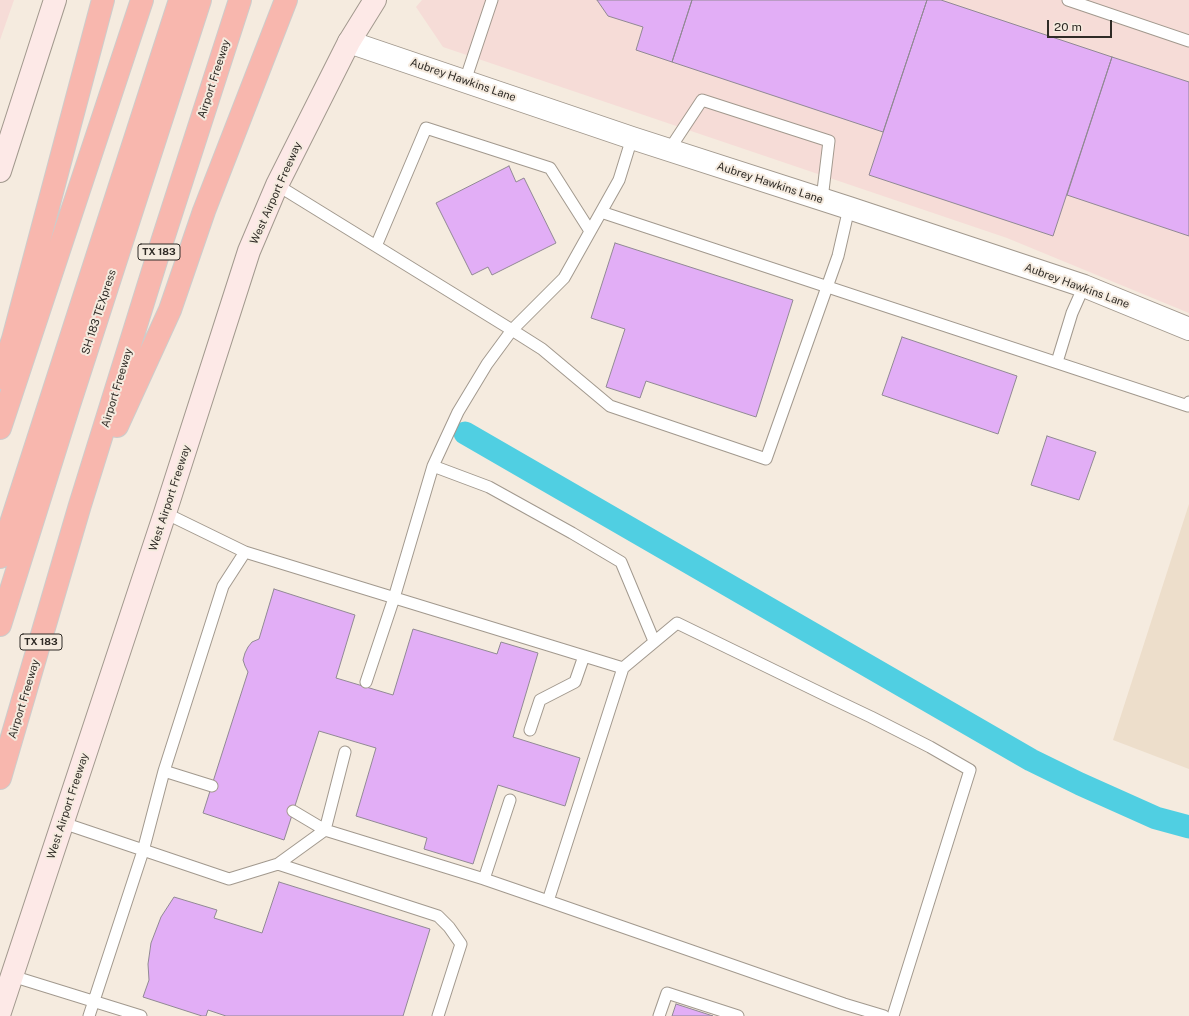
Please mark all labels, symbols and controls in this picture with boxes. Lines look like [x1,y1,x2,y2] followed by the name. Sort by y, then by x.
[1049,12,1114,38] scale bar
[1054,20,1082,34] text: 20 m
[195,38,233,120] street label: Airport Freeway
[408,56,518,104] street label: Aubrey Hawkins Lane
[247,140,305,246] street label: West Airport Freeway
[715,160,825,206] street label: Aubrey Hawkins Lane
[138,244,180,260] road number: TX 183
[1023,261,1131,311] street label: Aubrey Hawkins Lane
[79,268,119,356] street label: SH 183 TEXpress
[99,347,135,429] street label: Airport Freeway
[147,443,193,553] street label: West Airport Freeway
[20,634,62,650] road number: TX 183
[6,658,42,740] street label: Airport Freeway
[45,751,91,861] street label: West Airport Freeway

